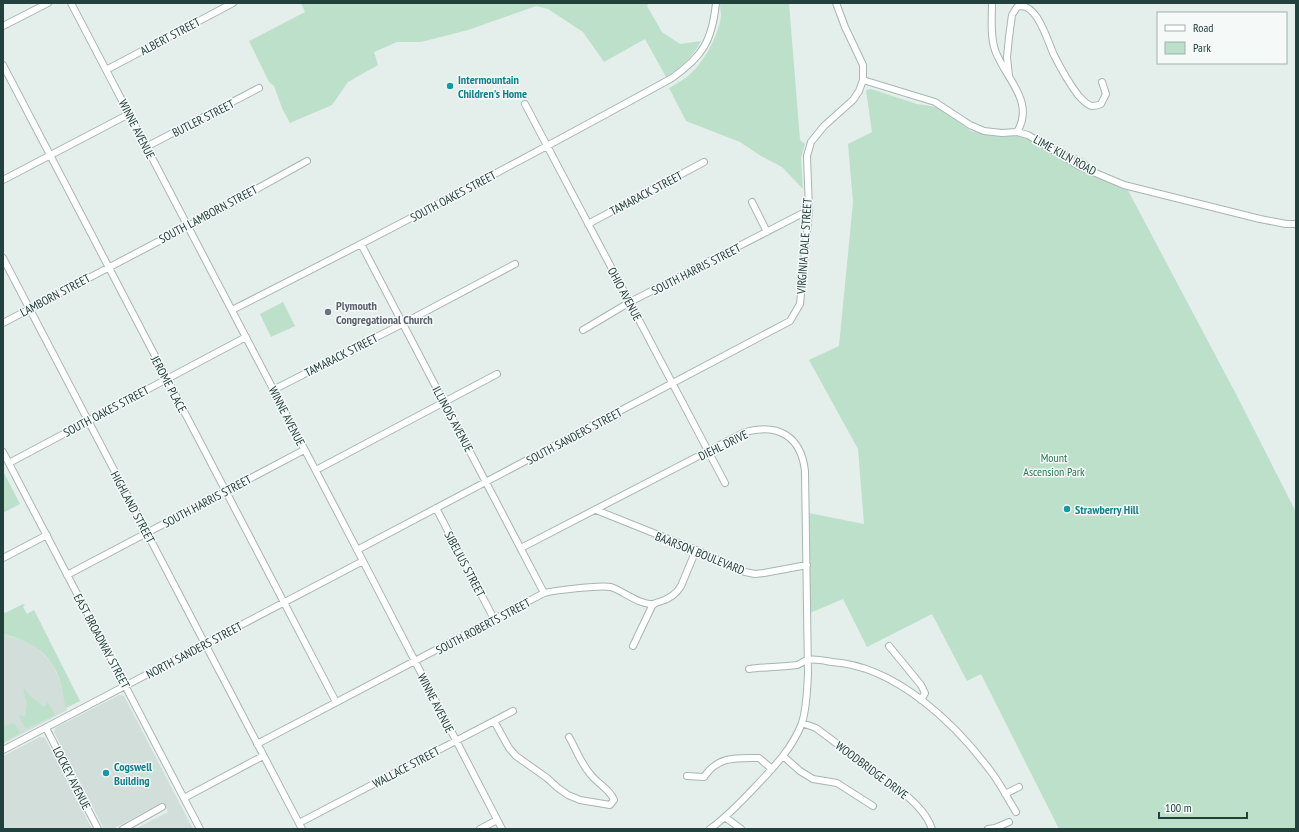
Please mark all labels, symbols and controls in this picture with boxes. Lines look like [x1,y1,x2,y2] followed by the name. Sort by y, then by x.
[1157,12,1287,64] legend
[137,14,203,58] street label: ALBERT STREET
[1193,20,1213,35] text: Road
[1193,40,1211,55] text: Park
[458,72,527,101] place label: Intermountain Children's Home
[445,81,455,91] marker: Intermountain Children's Home
[169,96,237,140] street label: BUTLER STREET
[116,97,158,161] street label: WINNE AVENUE
[1031,132,1099,178] street label: LIME KILN ROAD
[408,167,499,225] street label: SOUTH OAKES STREET
[607,167,685,218] street label: TAMARACK STREET
[156,181,260,246] street label: SOUTH LAMBORN STREET
[793,197,815,295] street label: VIRGINIA DALE STREET
[649,240,744,298] street label: SOUTH HARRIS STREET
[605,265,645,323] street label: OHIO AVENUE
[17,270,93,320] street label: LAMBORN STREET
[336,298,433,327] place label: Plymouth Congregational Church
[323,307,333,317] marker: Plymouth Congregational Church
[302,330,381,380] street label: TAMARACK STREET
[147,352,190,415] street label: JEROME PLACE
[61,382,152,440] street label: SOUTH OAKES STREET
[429,383,477,455] street label: ILLINOIS AVENUE
[266,384,308,448] street label: WINNE AVENUE
[524,404,625,468] street label: SOUTH SANDERS STREET
[696,427,750,463] street label: DIEHL DRIVE
[1023,450,1085,479] park label: Mount Ascension Park
[108,468,159,546] street label: HIGHLAND STREET
[160,471,254,531] street label: SOUTH HARRIS STREET
[1075,502,1139,517] place label: Strawberry Hill
[1062,504,1072,514] marker: Strawberry Hill
[653,528,747,578] street label: BAARSON BOULEVARD
[441,529,489,600] street label: SIBELIUS STREET
[71,591,134,691] street label: EAST BROADWAY STREET
[433,594,534,657] street label: SOUTH ROBERTS STREET
[143,618,245,682] street label: NORTH SANDERS STREET
[415,671,457,735] street label: WINNE AVENUE
[833,738,911,802] street label: WOODBRIDGE DRIVE
[370,743,443,791] street label: WALLACE STREET
[50,744,94,812] street label: LOCKEY AVENUE
[114,759,152,788] place label: Cogswell Building
[101,768,111,778] marker: Cogswell Building
[1159,794,1247,820] scale bar
[1165,800,1192,815] text: 100 m

